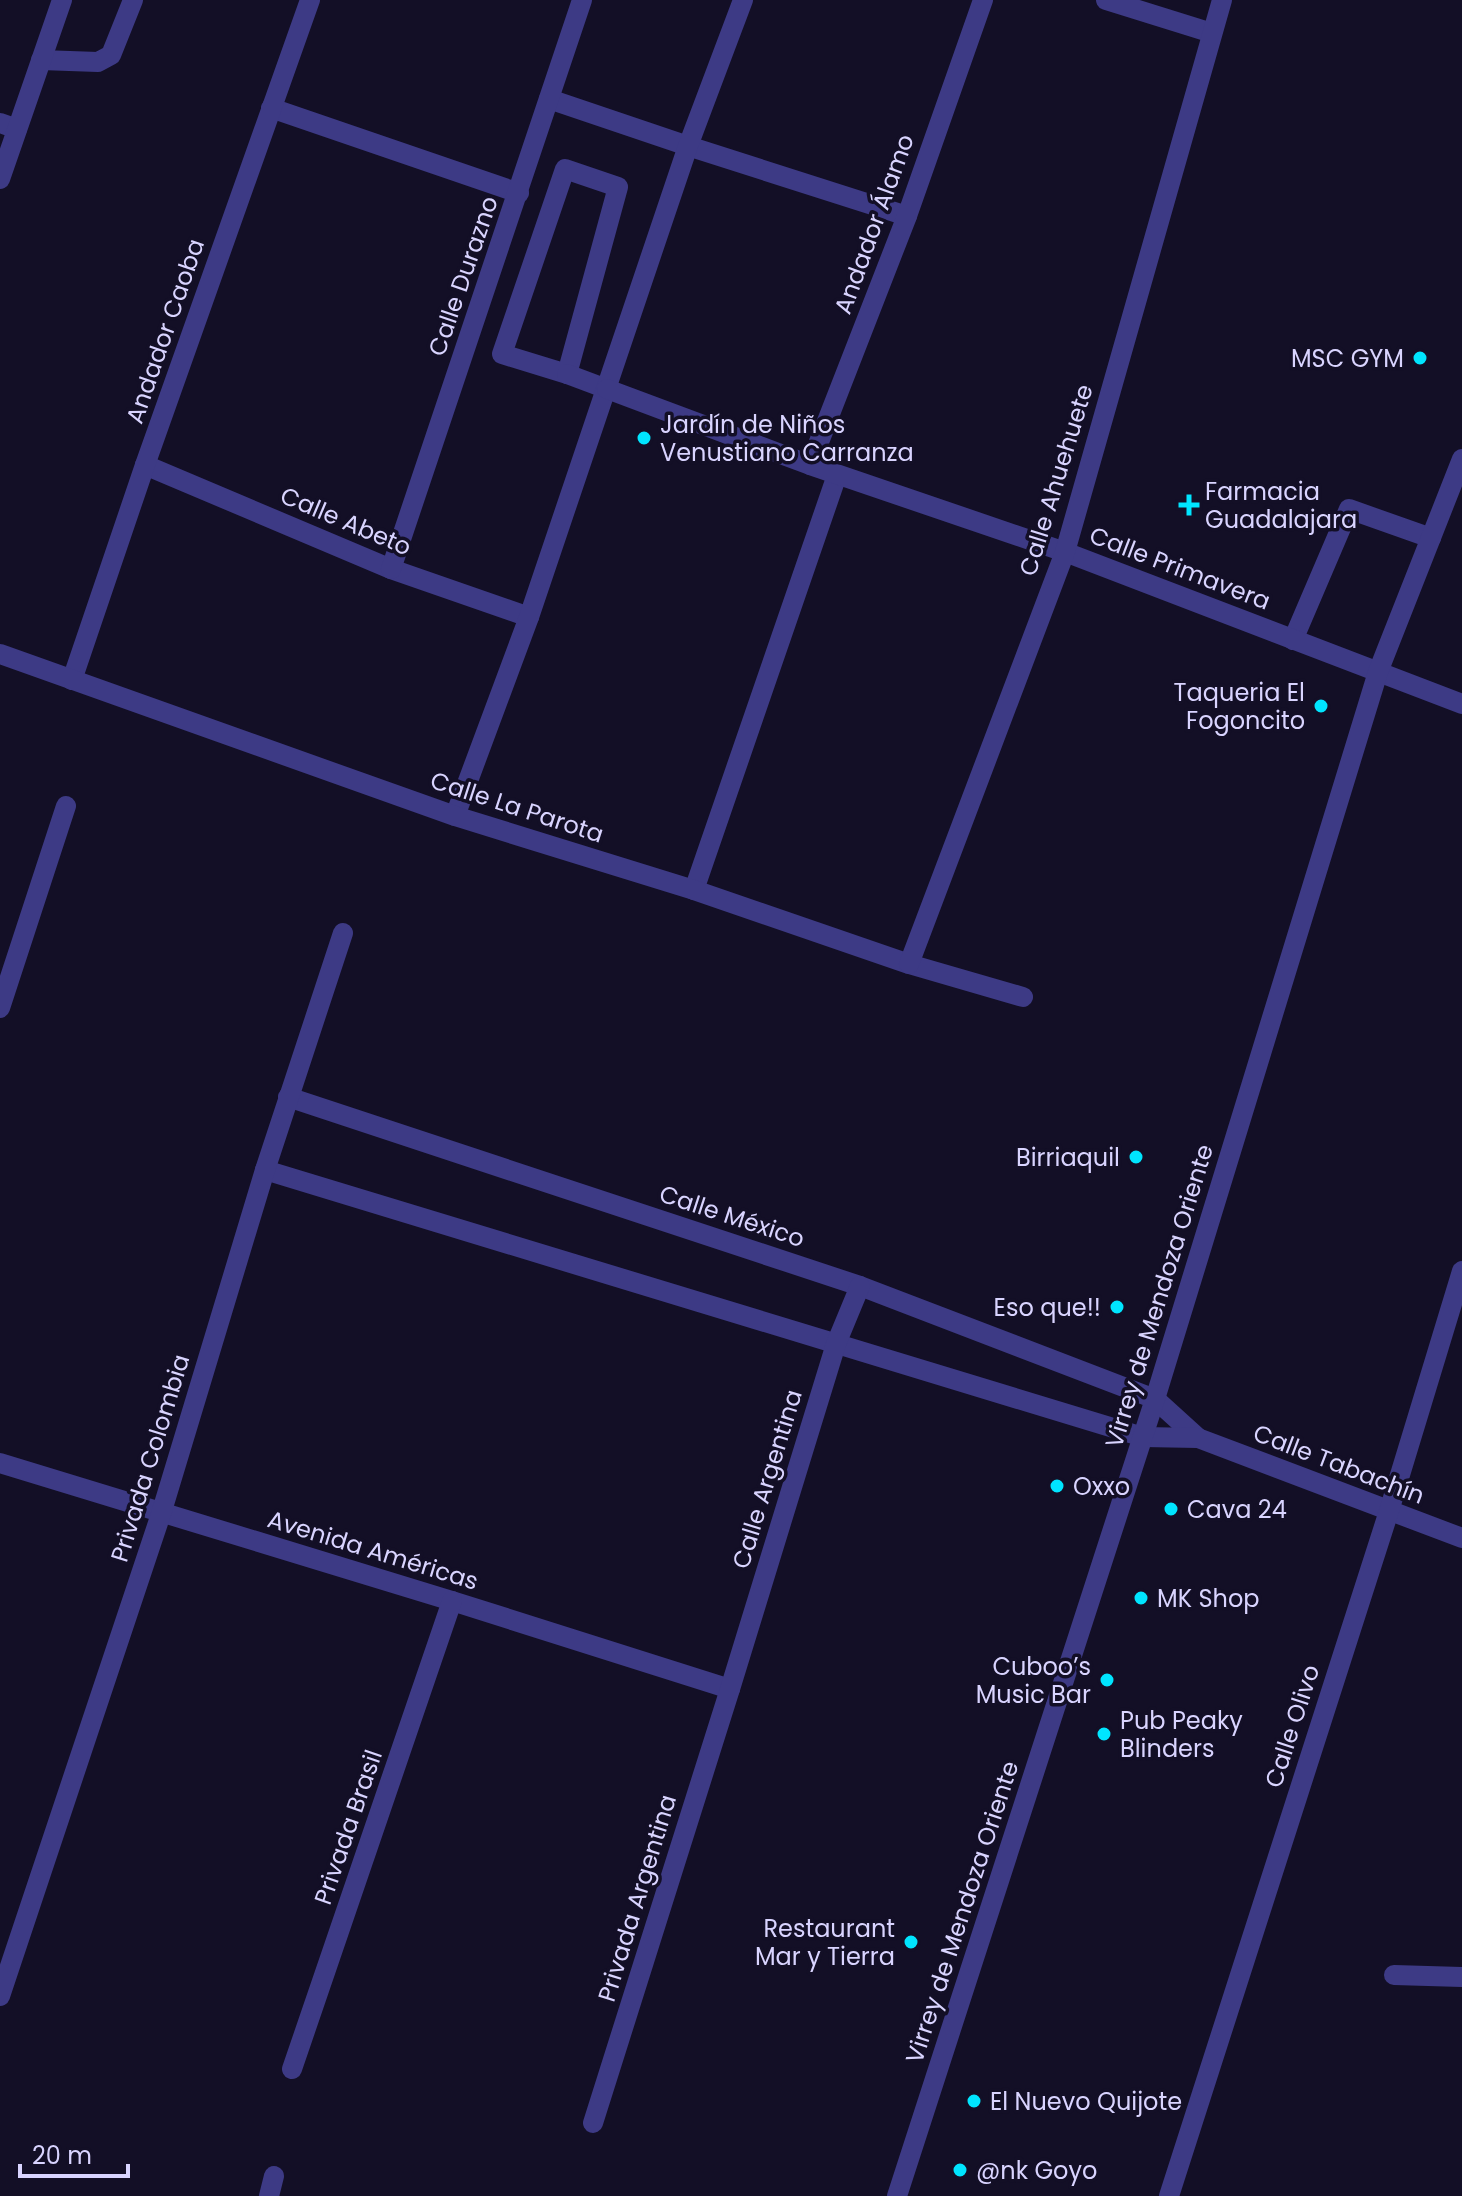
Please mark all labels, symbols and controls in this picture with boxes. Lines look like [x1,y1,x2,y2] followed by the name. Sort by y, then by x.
[826,129,922,319] street label: Andador Álamo
[420,192,506,360] street label: Calle Durazno
[118,234,212,428] street label: Andador Caoba
[1291,342,1404,375] place label: MSC GYM
[1411,349,1429,367] marker: MSC GYM
[1011,380,1101,580] street label: Calle Ahuehuete
[660,408,914,469] place label: Jardín de Niños Venustiano Carranza
[635,429,653,447] marker: Jardín de Niños Venustiano Carranza
[1205,475,1357,536] place label: Farmacia Guadalajara
[275,479,417,563] street label: Calle Abeto
[1180,496,1198,514] marker: Farmacia Guadalajara
[1085,518,1275,618] street label: Calle Primavera
[1174,676,1305,737] place label: Taqueria El Fogoncito
[1312,697,1330,715] marker: Taqueria El Fogoncito
[426,763,608,851] street label: Calle La Parota
[1097,1140,1221,1452] street label: Virrey de Mendoza Oriente
[1016,1141,1120,1174] place label: Birriaquil
[1127,1148,1145,1166] marker: Birriaquil
[655,1177,809,1255] street label: Calle México
[994,1291,1101,1324] place label: Eso que!!
[1108,1298,1126,1316] marker: Eso que!!
[103,1350,197,1566] street label: Privada Colombia
[724,1385,810,1573] street label: Calle Argentina
[1249,1416,1429,1512] street label: Calle Tabachín
[1073,1470,1130,1503] place label: Oxxo
[1048,1477,1066,1495] marker: Oxxo
[1187,1493,1287,1526] place label: Cava 24
[1162,1500,1180,1518] marker: Cava 24
[264,1502,482,1598] street label: Avenida Américas
[1157,1582,1259,1615] place label: MK Shop
[1132,1589,1150,1607] marker: MK Shop
[976,1650,1091,1711] place label: Cuboo’s Music Bar
[1257,1660,1327,1792] street label: Calle Olivo
[1098,1671,1116,1689] marker: Cuboo’s Music Bar
[1120,1704,1243,1765] place label: Pub Peaky Blinders
[1095,1725,1113,1743] marker: Pub Peaky Blinders
[306,1745,390,1909] street label: Privada Brasil
[897,1757,1027,2067] street label: Virrey de Mendoza Oriente
[590,1790,684,2006] street label: Privada Argentina
[755,1912,895,1973] place label: Restaurant Mar y Tierra
[902,1933,920,1951] marker: Restaurant Mar y Tierra
[990,2085,1182,2118] place label: El Nuevo Quijote
[965,2092,983,2110] marker: El Nuevo Quijote
[20,2128,128,2178] scale bar
[32,2139,92,2172] text: 20 m
[976,2154,1097,2187] place label: @nk Goyo
[951,2161,969,2179] marker: @nk Goyo

